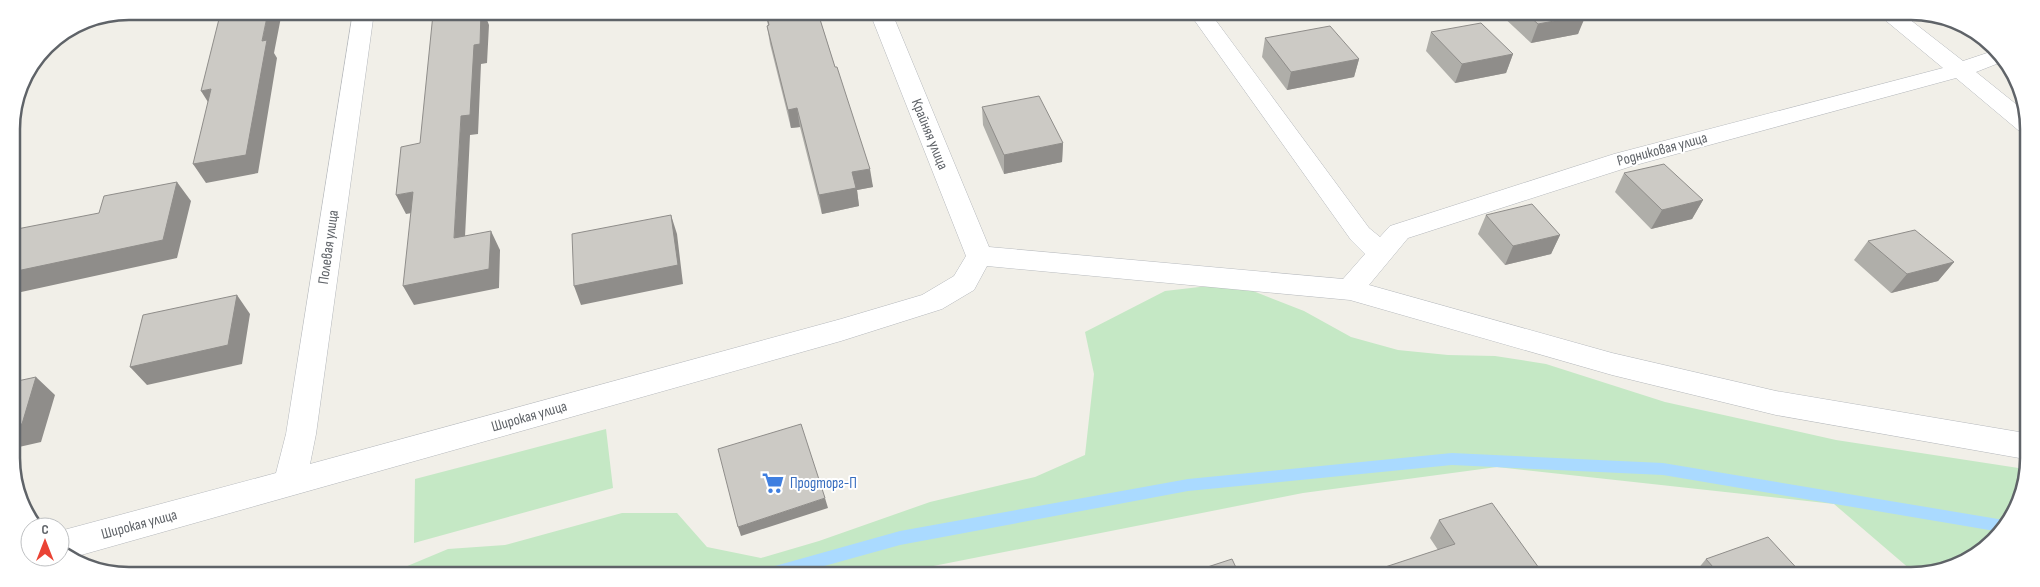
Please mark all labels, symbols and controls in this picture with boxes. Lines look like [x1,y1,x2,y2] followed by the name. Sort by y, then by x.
[907,96,952,173] street label: Крайняя улица
[1615,128,1710,171] street label: Родниковая улица
[314,209,343,285] street label: Полевая улица
[489,397,569,436] street label: Широкая улица
[760,470,786,496] supermarket icon: Продторг-П
[790,474,857,493] place label: Продторг-П
[99,505,179,544] street label: Широкая улица
[20,517,70,567] north arrow
[41,521,49,538] text: С

